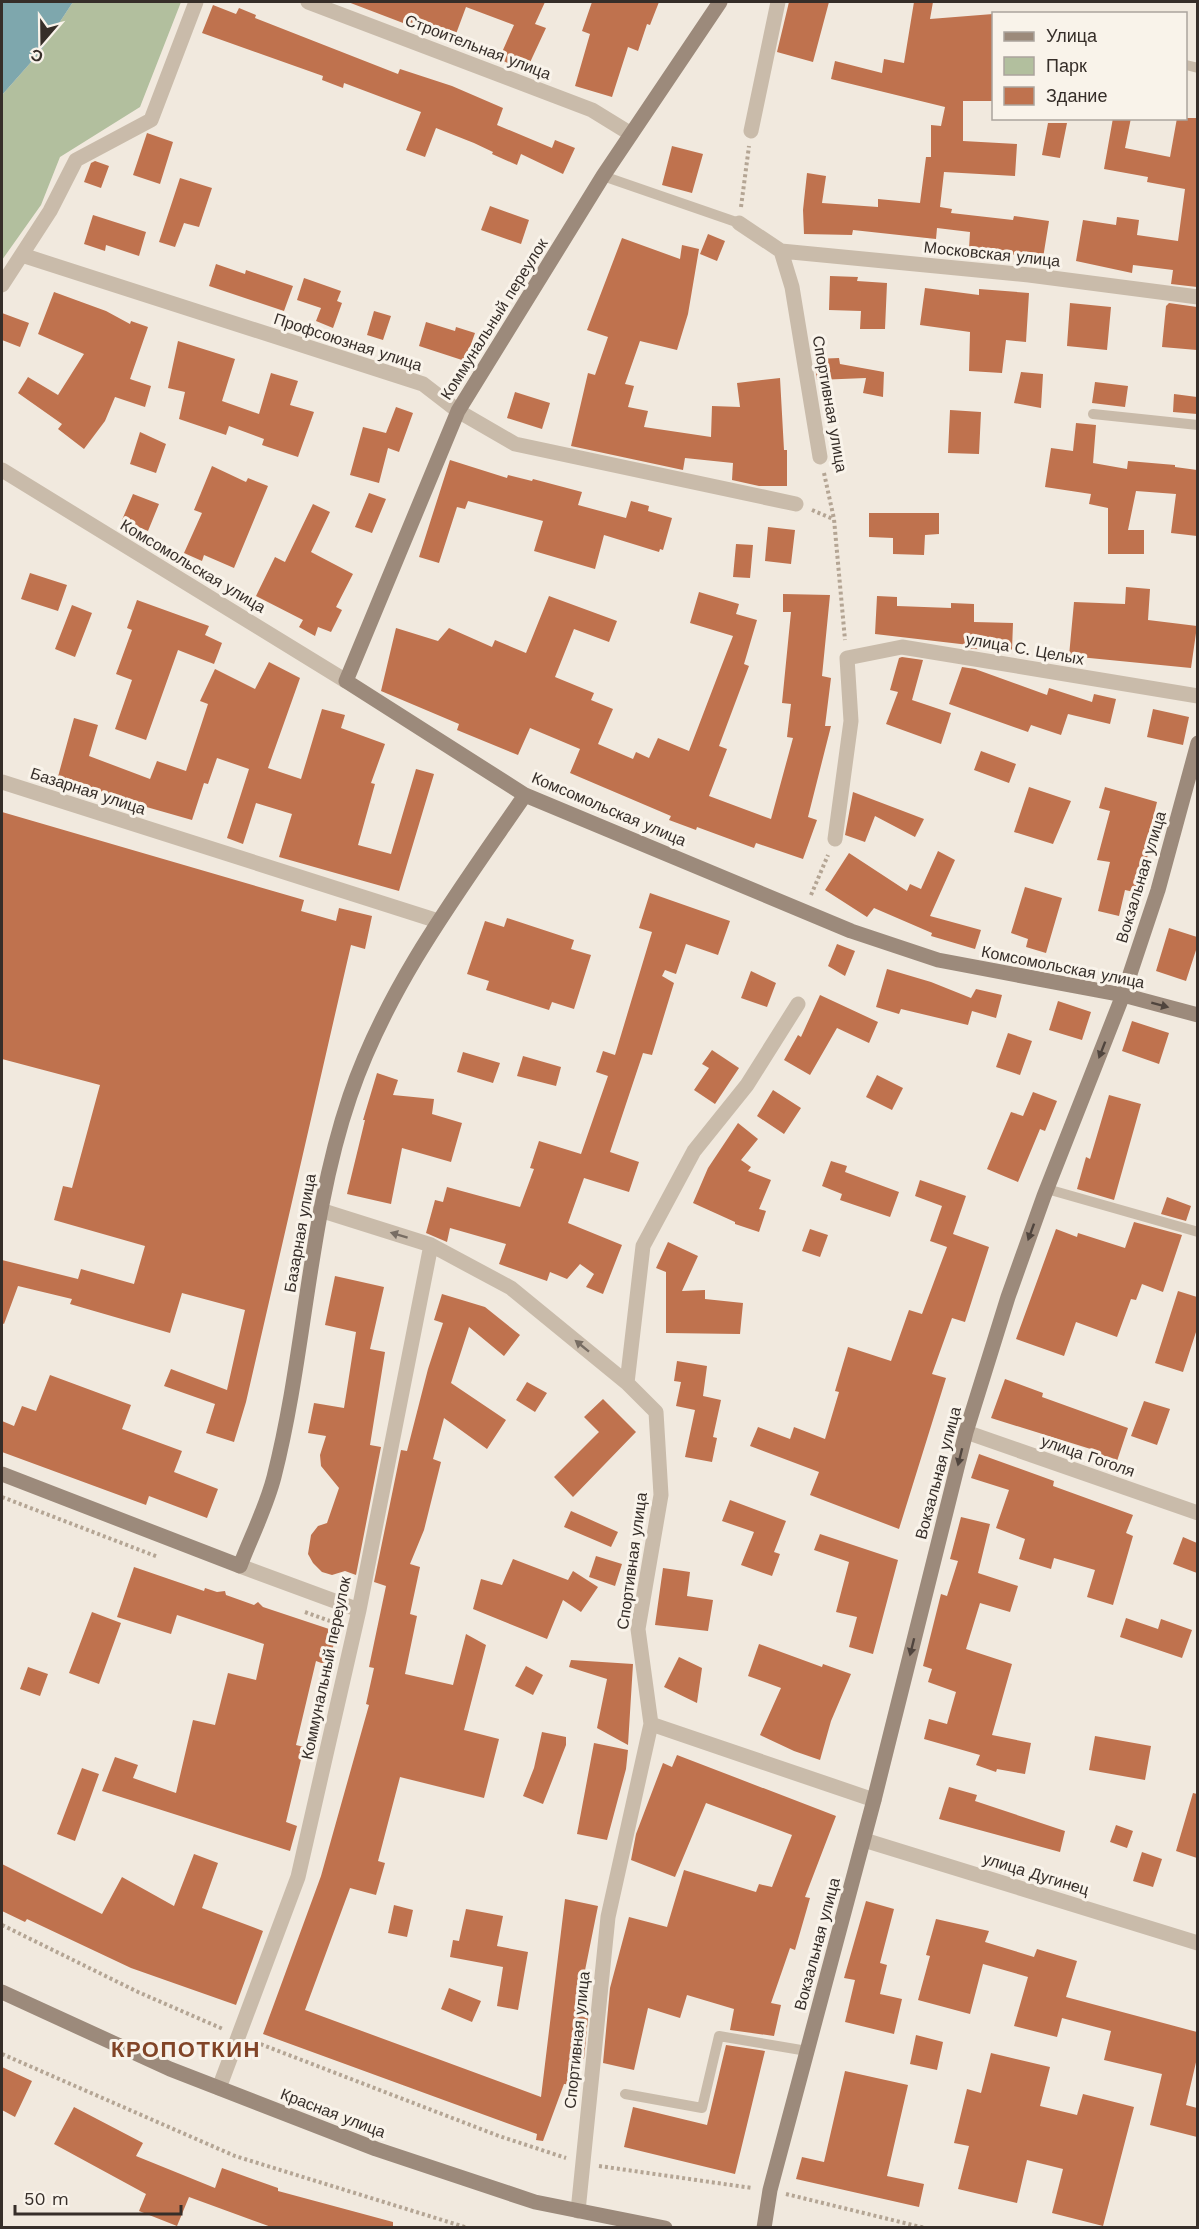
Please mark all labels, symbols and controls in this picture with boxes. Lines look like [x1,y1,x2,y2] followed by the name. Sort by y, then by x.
[402,10,554,84] street label: Строительная улица
[12,12,72,72] north arrow
[992,12,1187,120] legend
[1046,25,1098,46] text: Улица
[28,45,46,67] text: С
[1046,55,1087,76] text: Парк
[1046,85,1107,106] text: Здание
[436,234,552,403] street label: Коммунальный переулок
[923,237,1061,271] street label: Московская улица
[271,309,425,375] street label: Профсоюзная улица
[809,334,851,474] street label: Спортивная улица
[117,515,269,617] street label: Комсомольская улица
[964,629,1086,669] street label: улица С. Целых
[28,763,148,819] street label: Базарная улица
[529,768,689,850] street label: Комсомольская улица
[1112,809,1170,945] street label: Вокзальная улица
[980,942,1146,992] street label: Комсомольская улица
[1151,1001,1169,1010] one-way arrow
[1097,1041,1106,1059] one-way arrow
[280,1172,320,1294] street label: Базарная улица
[1026,1223,1036,1241] one-way arrow
[390,1230,408,1239] one-way arrow
[574,1340,589,1352] one-way arrow
[911,1405,965,1541] street label: Вокзальная улица
[1039,1431,1137,1481] street label: улица Гоголя
[954,1448,964,1467] one-way arrow
[613,1491,651,1631] street label: Спортивная улица
[297,1574,355,1761] street label: Коммунальный переулок
[907,1637,917,1656] one-way arrow
[980,1849,1092,1899] street label: улица Дугинец
[790,1876,844,2012] street label: Вокзальная улица
[560,1970,594,2110] street label: Спортивная улица
[111,2037,261,2062] district label: КРОПОТКИН
[278,2084,388,2142] street label: Красная улица
[15,2178,182,2216] scale bar
[24,2188,69,2209] text: 50 m

